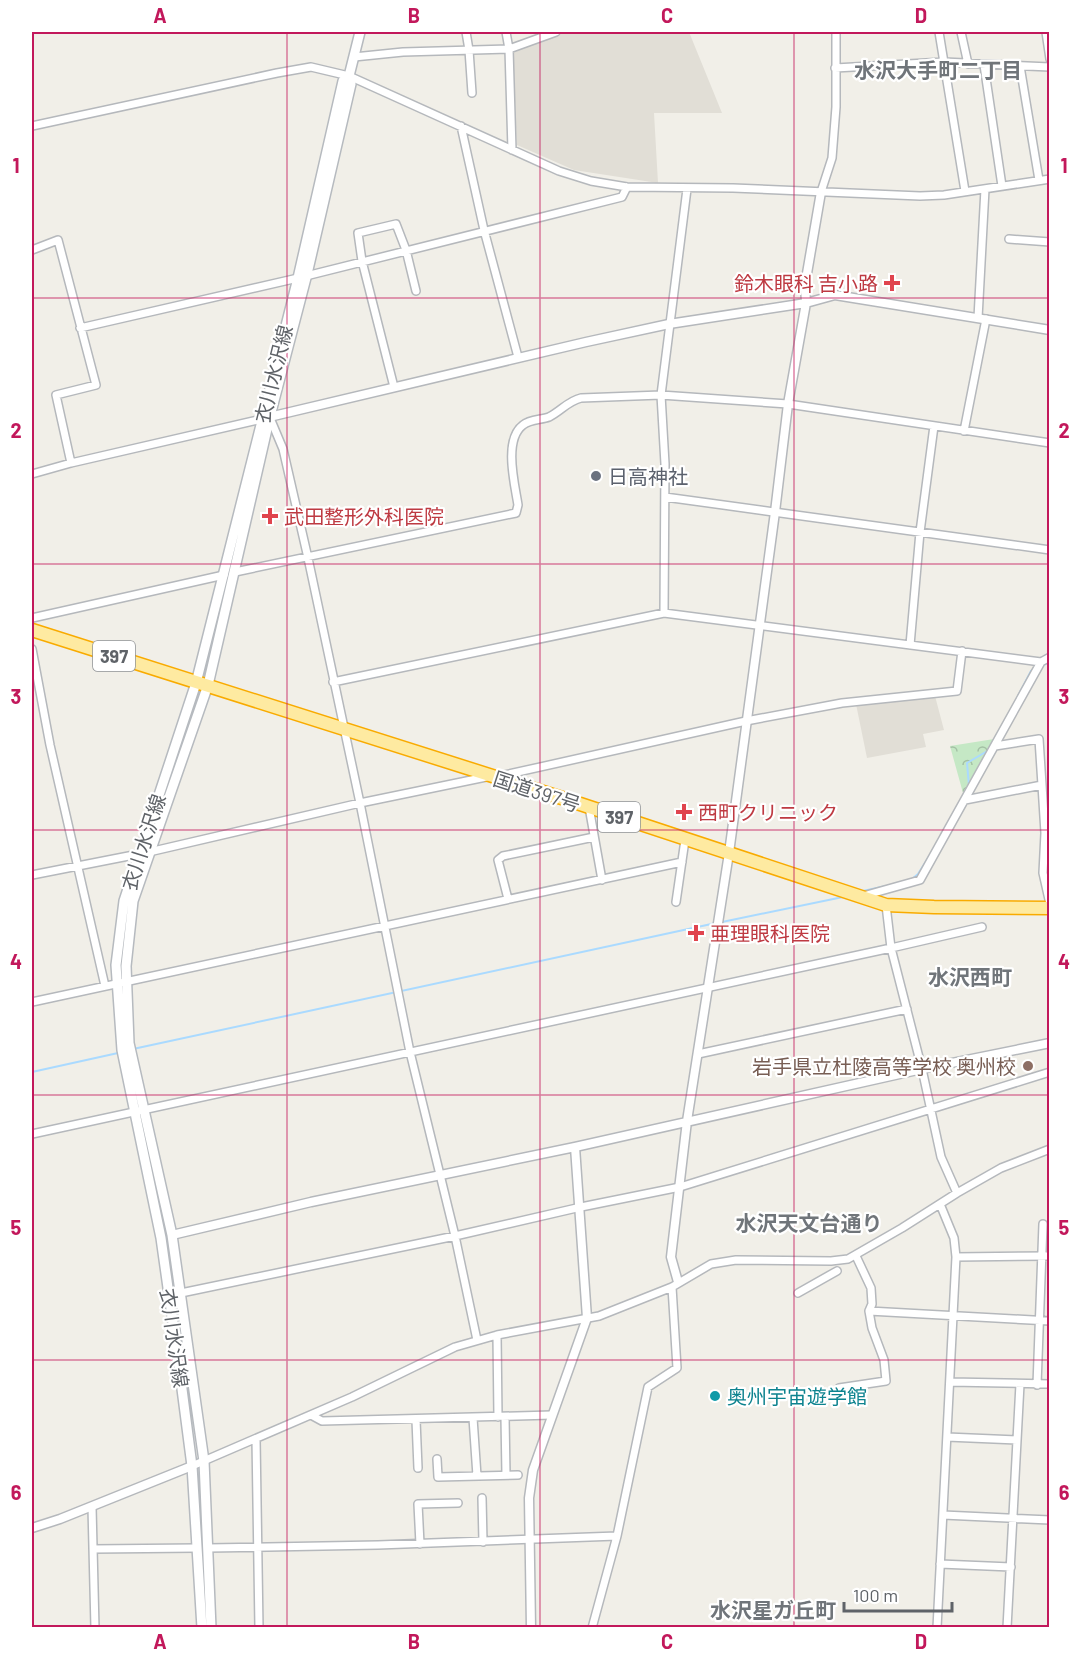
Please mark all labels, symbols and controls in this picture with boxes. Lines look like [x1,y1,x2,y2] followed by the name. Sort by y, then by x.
[153,3,167,27] text: A
[408,3,420,27] text: B
[661,3,673,27] text: C
[915,3,927,27] text: D
[854,57,1022,82] district label: 水沢大手町二丁目
[12,153,20,177] text: 1
[1060,153,1068,177] text: 1
[734,271,878,295] place label: 鈴木眼科 吉小路
[883,274,901,292] marker: 鈴木眼科 吉小路
[249,323,297,425] street label: 衣川水沢線
[10,418,22,442] text: 2
[1058,418,1070,442] text: 2
[608,464,688,488] place label: 日高神社
[589,469,603,483] marker: 日高神社
[284,504,444,528] place label: 武田整形外科医院
[261,507,279,525] marker: 武田整形外科医院
[93,641,135,671] road number: 397
[11,684,21,708] text: 3
[1059,684,1069,708] text: 3
[490,766,584,816] street label: 国道397号
[116,791,170,893] street label: 衣川水沢線
[698,800,838,824] place label: 西町クリニック
[598,802,640,832] road number: 397
[675,803,693,821] marker: 西町クリニック
[710,921,830,945] place label: 亜理眼科医院
[687,924,705,942] marker: 亜理眼科医院
[10,949,22,973] text: 4
[1058,949,1070,973] text: 4
[928,964,1012,989] district label: 水沢西町
[752,1054,1016,1078] place label: 岩手県立杜陵高等学校 奥州校
[1021,1059,1035,1073] marker: 岩手県立杜陵高等学校 奥州校
[736,1210,883,1235] district label: 水沢天文台通り
[11,1215,22,1239] text: 5
[1059,1215,1070,1239] text: 5
[156,1287,194,1389] street label: 衣川水沢線
[727,1384,867,1408] place label: 奥州宇宙遊学館
[708,1389,722,1403] marker: 奥州宇宙遊学館
[11,1480,22,1504] text: 6
[1059,1480,1070,1504] text: 6
[844,1575,952,1613] scale bar
[853,1584,898,1606] text: 100 m
[710,1597,836,1622] district label: 水沢星ガ丘町
[153,1629,167,1653] text: A
[408,1629,420,1653] text: B
[661,1629,673,1653] text: C
[915,1629,927,1653] text: D

